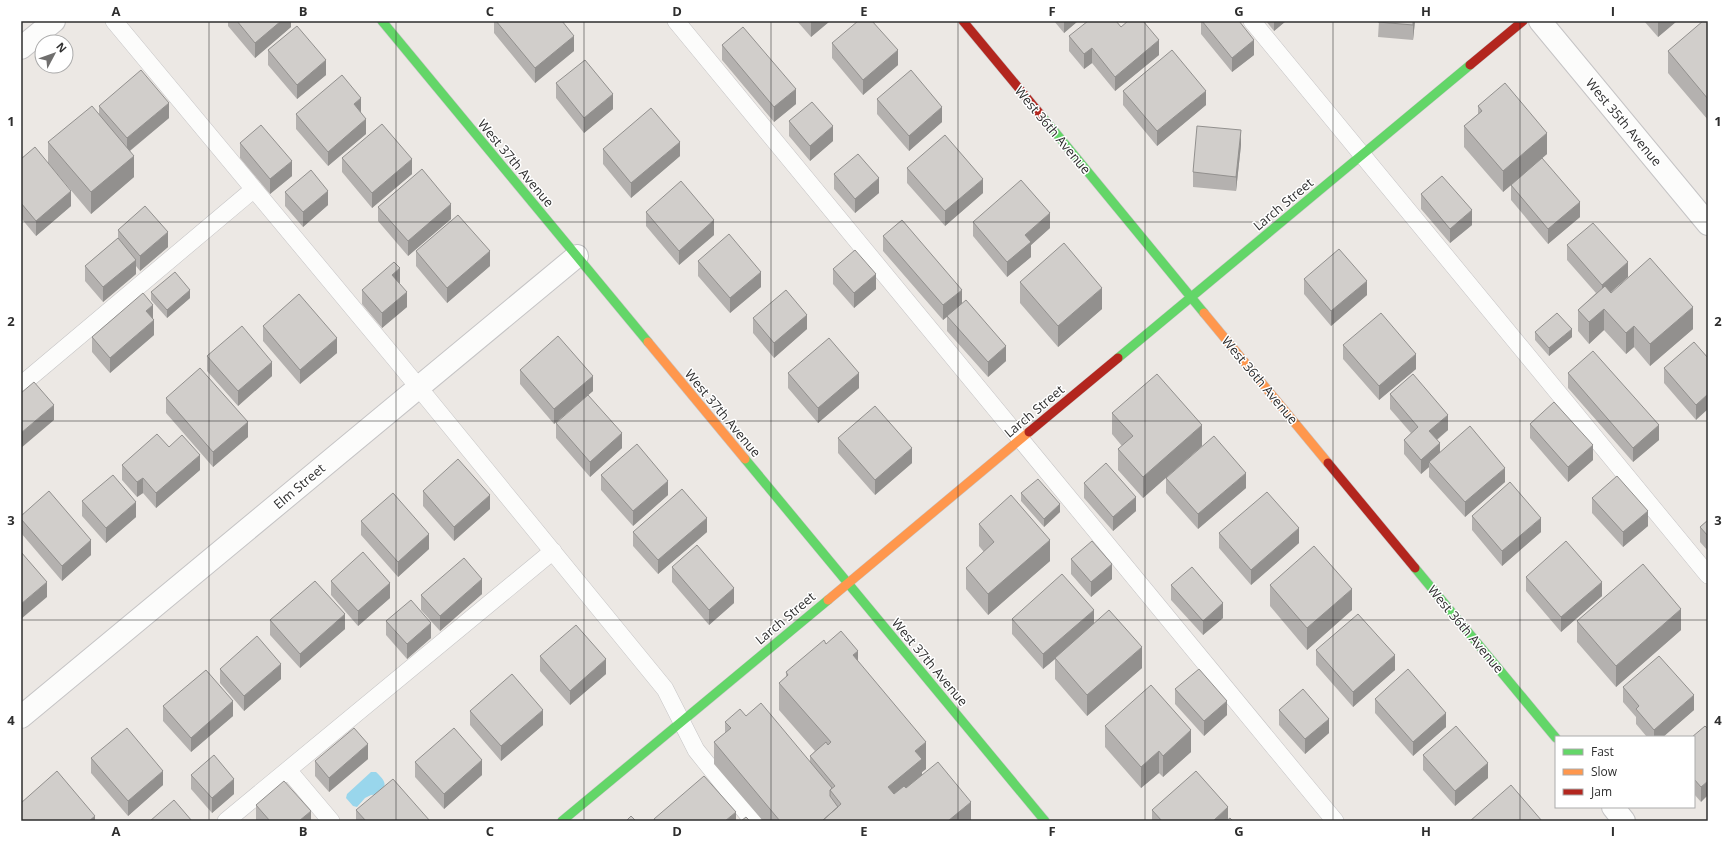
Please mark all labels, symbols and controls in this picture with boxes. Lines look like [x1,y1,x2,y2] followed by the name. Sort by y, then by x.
[112,2,121,20] text: A
[299,2,308,20] text: B
[486,2,494,20] text: C
[672,2,682,20] text: D
[860,2,868,20] text: E
[1048,2,1056,20] text: F
[1234,2,1244,20] text: G
[1421,2,1431,20] text: H
[1611,2,1615,20] text: I
[34,34,74,74] north arrow
[53,39,71,55] text: N
[1582,74,1666,170] street label: West 35th Avenue
[1011,82,1095,178] street label: West 36th Avenue
[7,112,15,130] text: 1
[1714,112,1722,130] text: 1
[474,115,558,211] street label: West 37th Avenue
[1249,173,1317,234] street label: Larch Street
[7,312,15,330] text: 2
[1714,312,1722,330] text: 2
[1218,332,1302,428] street label: West 36th Avenue
[681,365,765,461] street label: West 37th Avenue
[1000,380,1068,441] street label: Larch Street
[269,459,329,513] street label: Elm Street
[7,511,15,529] text: 3
[1714,511,1722,529] text: 3
[1424,581,1508,677] street label: West 36th Avenue
[751,587,819,648] street label: Larch Street
[888,614,972,710] street label: West 37th Avenue
[7,711,15,729] text: 4
[1714,711,1722,729] text: 4
[1555,736,1695,808] legend
[1591,743,1614,760] text: Fast
[1591,763,1618,780] text: Slow
[1590,783,1612,800] text: Jam
[112,822,121,840] text: A
[299,822,308,840] text: B
[486,822,494,840] text: C
[672,822,682,840] text: D
[860,822,868,840] text: E
[1048,822,1056,840] text: F
[1234,822,1244,840] text: G
[1421,822,1431,840] text: H
[1611,822,1615,840] text: I

